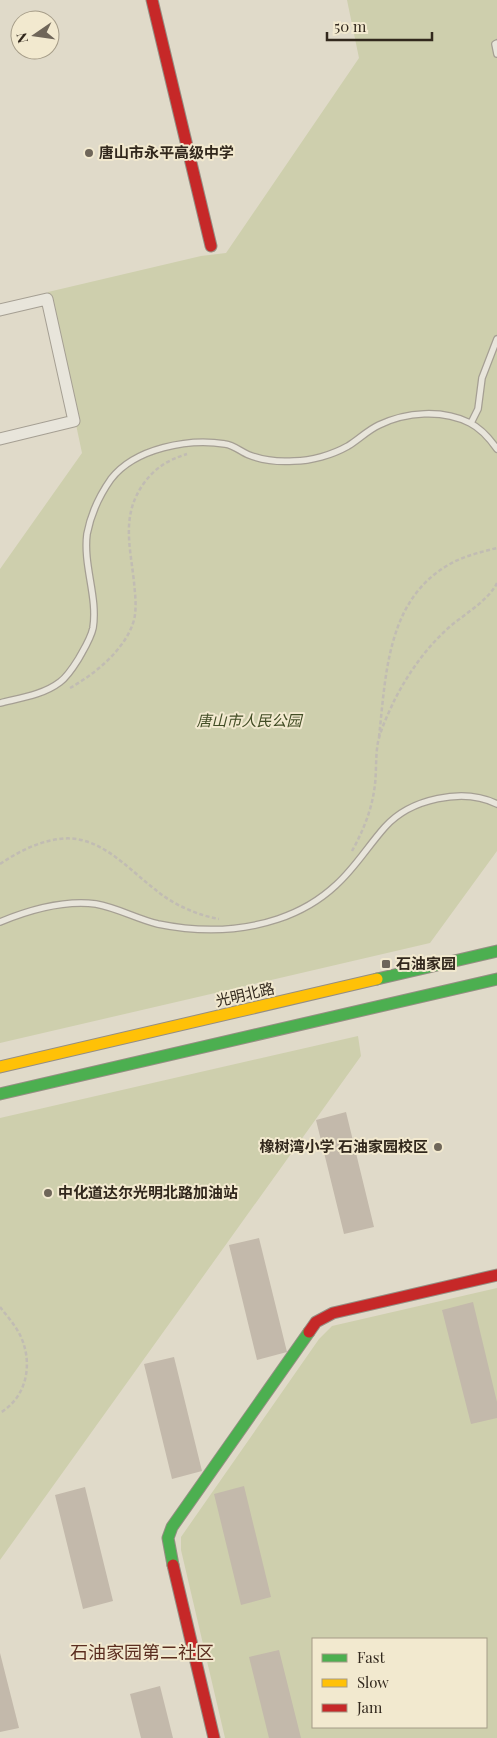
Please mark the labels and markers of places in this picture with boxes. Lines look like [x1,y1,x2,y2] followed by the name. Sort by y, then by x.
[99,142,234,162] place label: 唐山市永平高级中学
[83,147,95,159] marker: 唐山市永平高级中学
[396,953,456,973] place label: 石油家园
[380,958,392,970] marker: 石油家园
[260,1136,428,1156] place label: 橡树湾小学 石油家园校区
[432,1141,444,1153] marker: 橡树湾小学 石油家园校区
[58,1182,238,1202] place label: 中化道达尔光明北路加油站
[42,1187,54,1199] marker: 中化道达尔光明北路加油站

